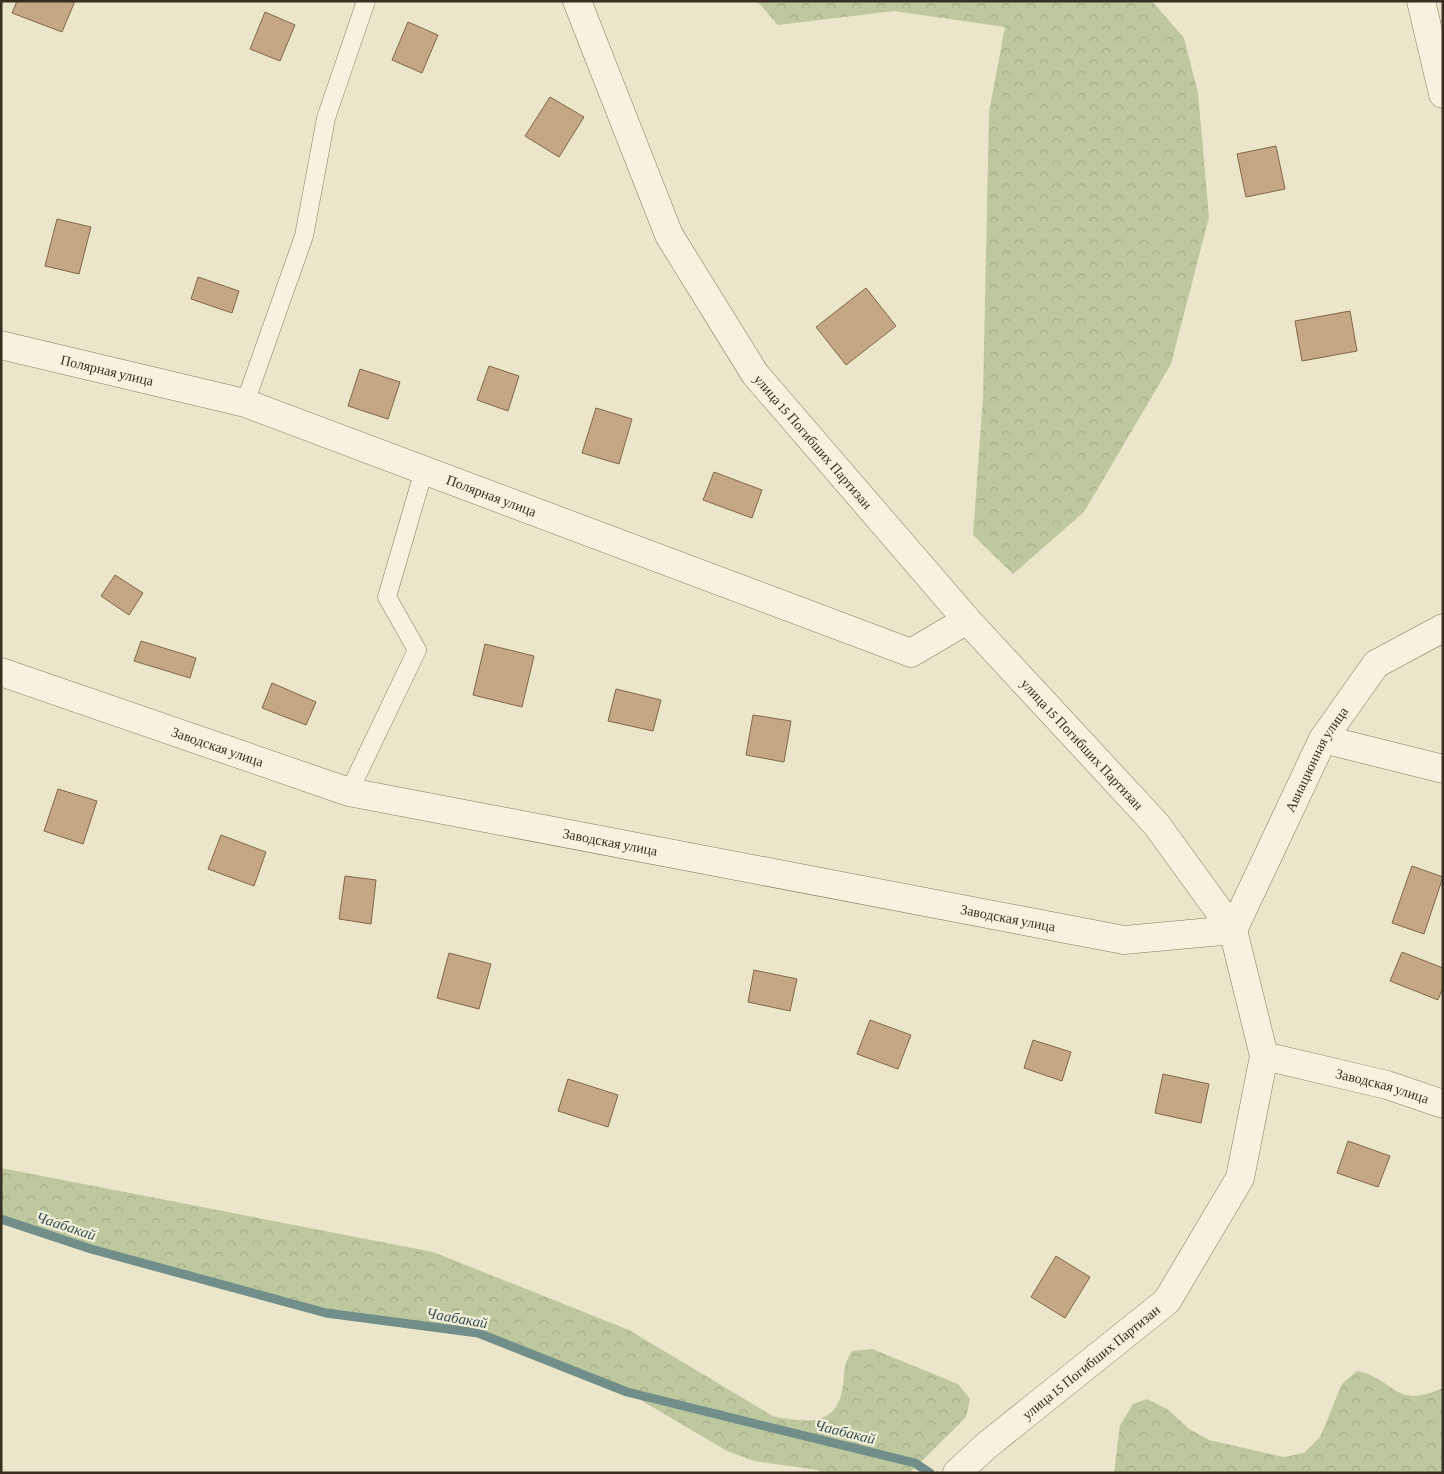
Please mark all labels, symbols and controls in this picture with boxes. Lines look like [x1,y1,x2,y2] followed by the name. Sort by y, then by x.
[59,351,156,389] street label: Полярная улица
[751,371,876,512] street label: улица 15 Погибших Партизан
[444,471,539,520] street label: Полярная улица
[1018,676,1147,813] street label: улица 15 Погибших Партизан
[1282,703,1352,815] street label: Авиационная улица
[169,723,266,770] street label: Заводская улица
[561,825,660,859] street label: Заводская улица
[959,901,1057,935] street label: Заводская улица
[1334,1065,1432,1107] street label: Заводская улица
[34,1209,98,1243] water label: Чаабакай
[1019,1301,1163,1422] street label: улица 15 Погибших Партизан
[425,1305,489,1331] water label: Чаабакай
[813,1417,878,1447] water label: Чаабакай

